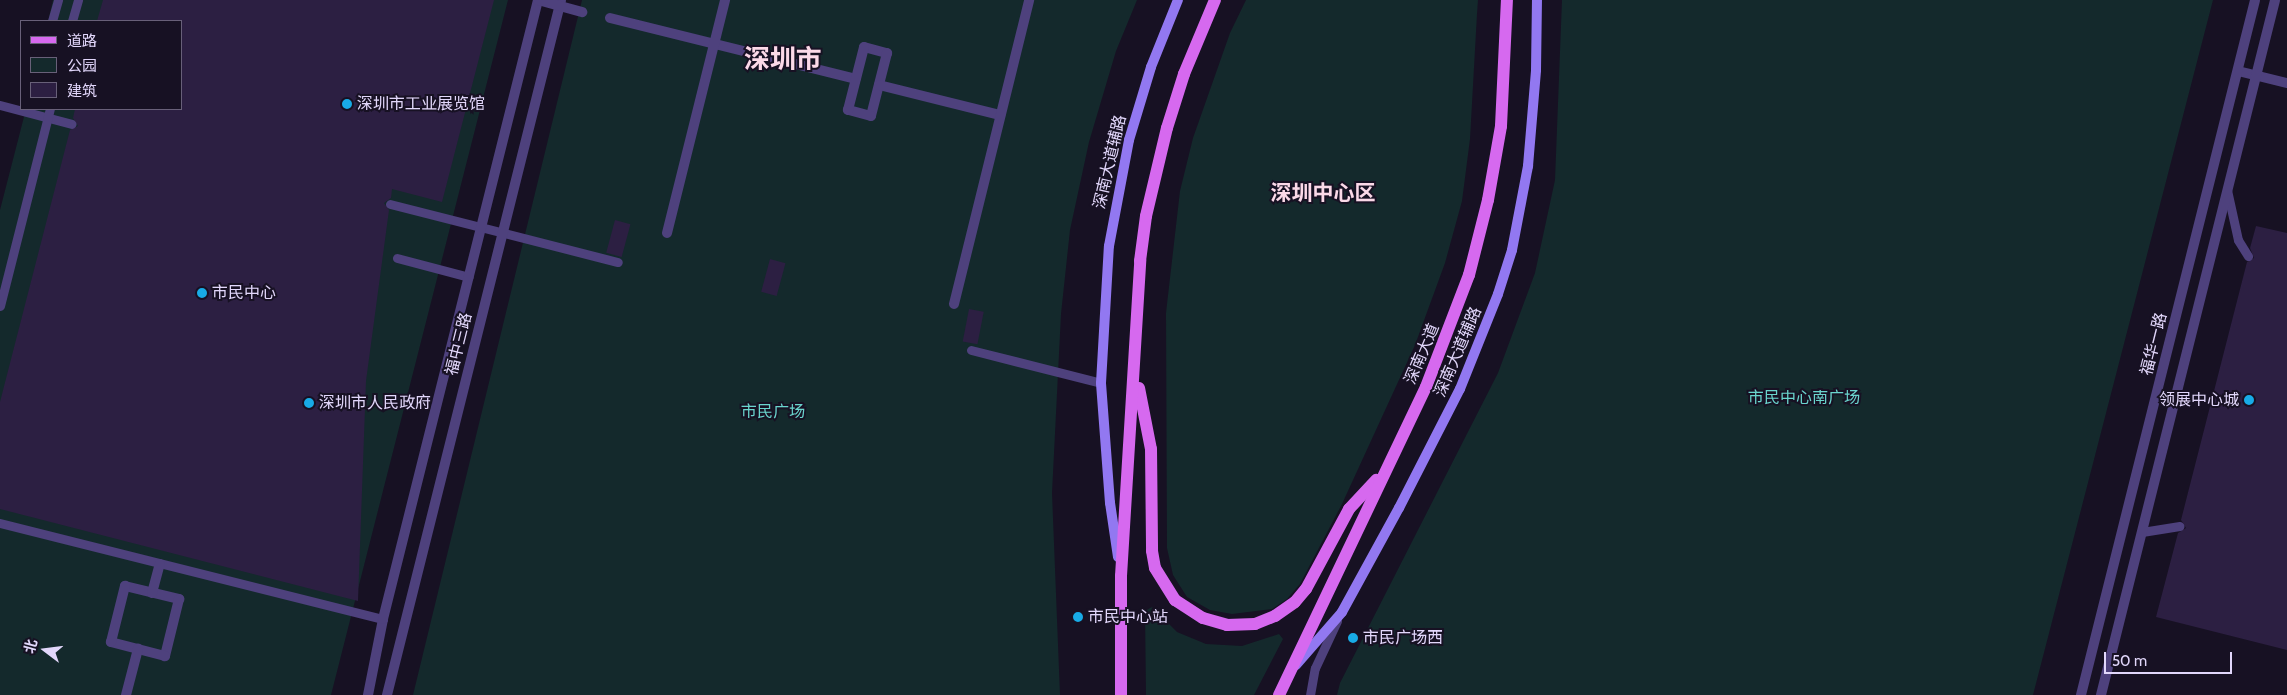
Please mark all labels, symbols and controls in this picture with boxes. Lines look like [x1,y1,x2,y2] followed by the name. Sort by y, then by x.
[20,20,182,110] legend
[67,32,97,50] text: 道路
[744,44,822,76] district label: 深圳市
[67,57,97,75] text: 公园
[67,82,97,100] text: 建筑
[357,94,485,114] place label: 深圳市工业展览馆
[341,98,353,110] marker: 深圳市工业展览馆
[1090,113,1130,211] street label: 深南大道辅路
[1271,180,1375,206] district label: 深圳中心区
[212,283,276,303] place label: 市民中心
[196,287,208,299] marker: 市民中心
[1430,304,1486,400] street label: 深南大道辅路
[442,311,476,377] street label: 福中三路
[2137,311,2171,377] street label: 福华一路
[1401,321,1443,387] street label: 深南大道
[1748,388,1860,408] park label: 市民中心南广场
[2159,390,2239,410] place label: 领展中心城
[319,393,431,413] place label: 深圳市人民政府
[2243,394,2255,406] marker: 领展中心城
[303,397,315,409] marker: 深圳市人民政府
[741,402,805,422] park label: 市民广场
[1088,607,1168,627] place label: 市民中心站
[1072,611,1084,623] marker: 市民中心站
[20,625,70,675] north arrow
[1363,628,1443,648] place label: 市民广场西
[1347,632,1359,644] marker: 市民广场西
[20,637,41,655] text: 北
[2107,642,2234,674] scale bar
[2112,652,2147,670] text: 50 m

